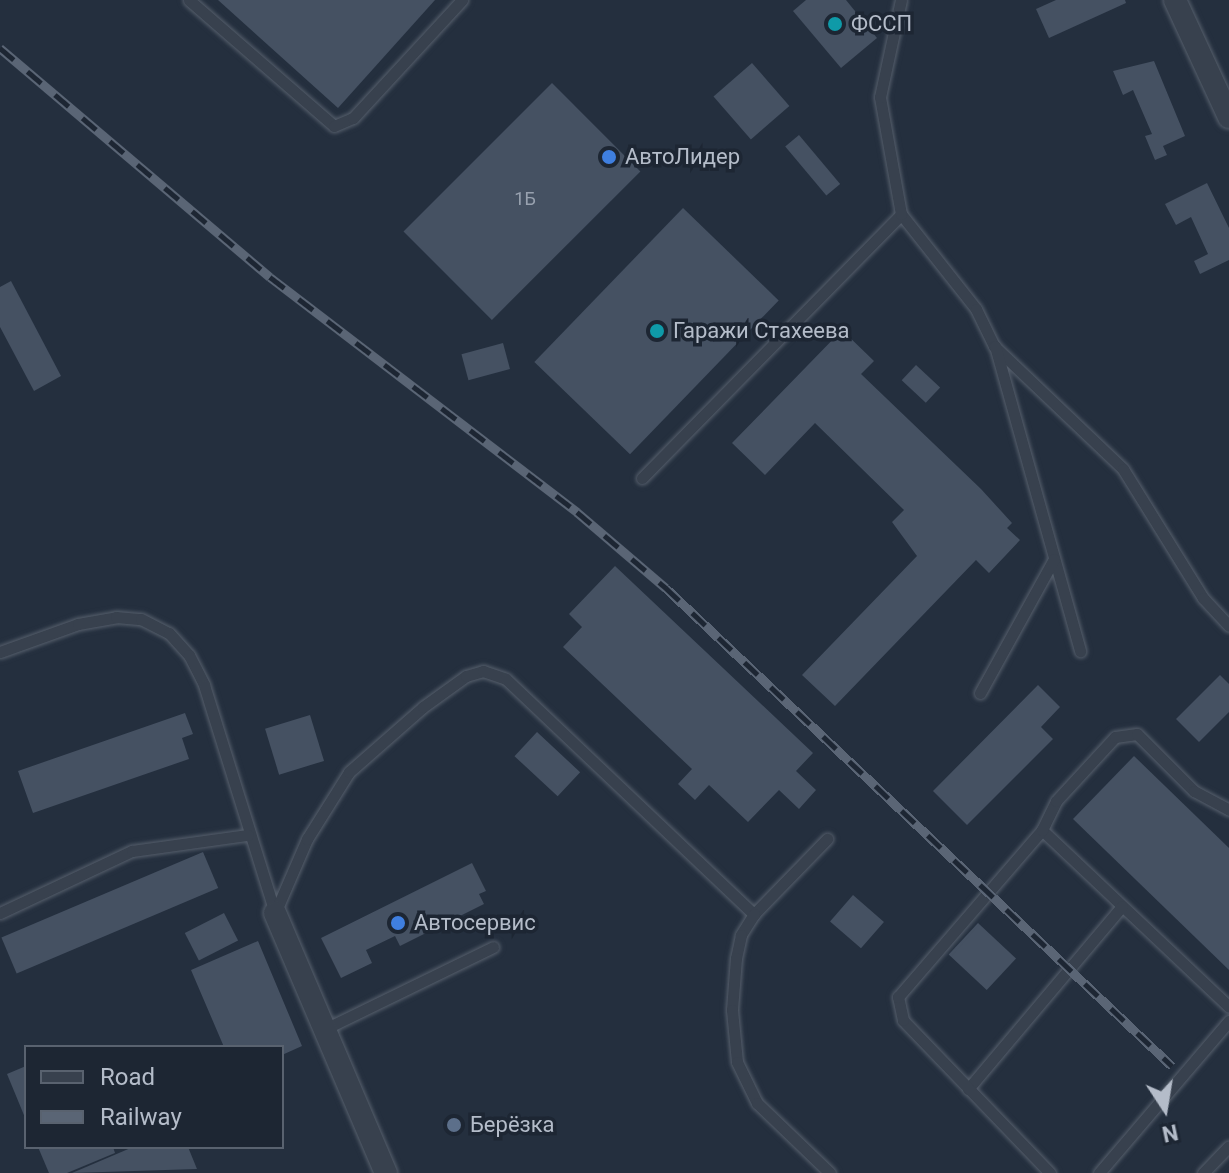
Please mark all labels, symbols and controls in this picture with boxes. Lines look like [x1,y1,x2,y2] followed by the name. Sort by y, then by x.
[851,11,912,37] place label: ФССП
[826,15,844,33] marker: ФССП
[625,144,740,170] place label: АвтоЛидер
[600,148,618,166] marker: АвтоЛидер
[514,188,536,210] house number: 1Б
[673,318,850,344] place label: Гаражи Стахеева
[648,322,666,340] marker: Гаражи Стахеева
[414,910,536,936] place label: Автосервис
[389,914,407,932] marker: Автосервис
[24,1045,284,1149] legend
[100,1063,155,1091] text: Road
[1125,1069,1205,1149] north arrow
[100,1103,182,1131] text: Railway
[470,1112,555,1138] place label: Берёзка
[445,1116,463,1134] marker: Берёзка
[1160,1119,1180,1147] text: N

